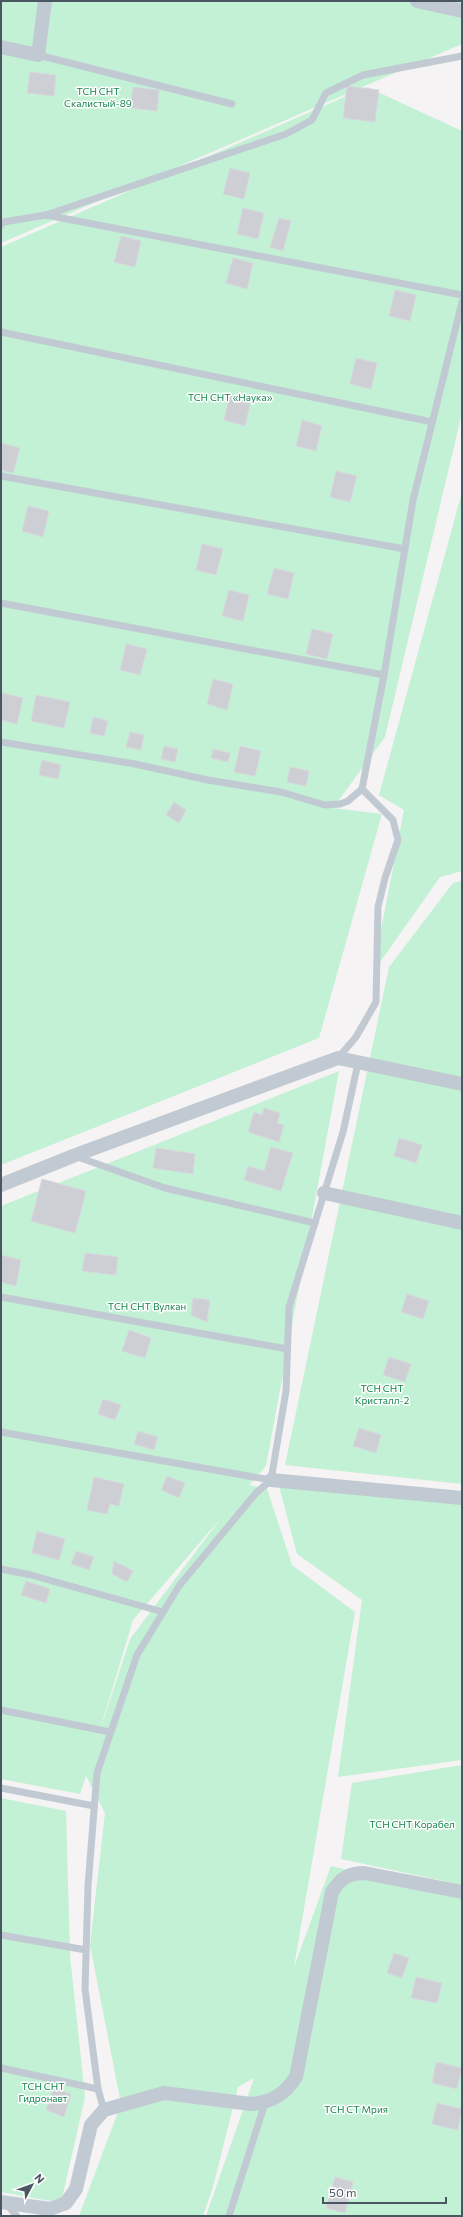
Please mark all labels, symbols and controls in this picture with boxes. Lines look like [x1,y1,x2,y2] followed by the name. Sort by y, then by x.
[64,85,132,109] park label: ТСН СНТ Скалистый-89
[188,391,273,403] park label: ТСН СНТ «Наука»
[108,1300,186,1312] park label: ТСН СНТ Вулкан
[355,1382,410,1406] park label: ТСН СНТ Кристалл-2
[369,1818,455,1830] park label: ТСН СНТ Корабел
[18,2080,68,2104] park label: ТСН СНТ Гидронавт
[324,2103,388,2115] park label: ТСН СТ Мрия
[12,2165,52,2205] north arrow
[32,2171,48,2185] text: N
[323,2179,446,2205] scale bar
[329,2185,357,2199] text: 50 m

